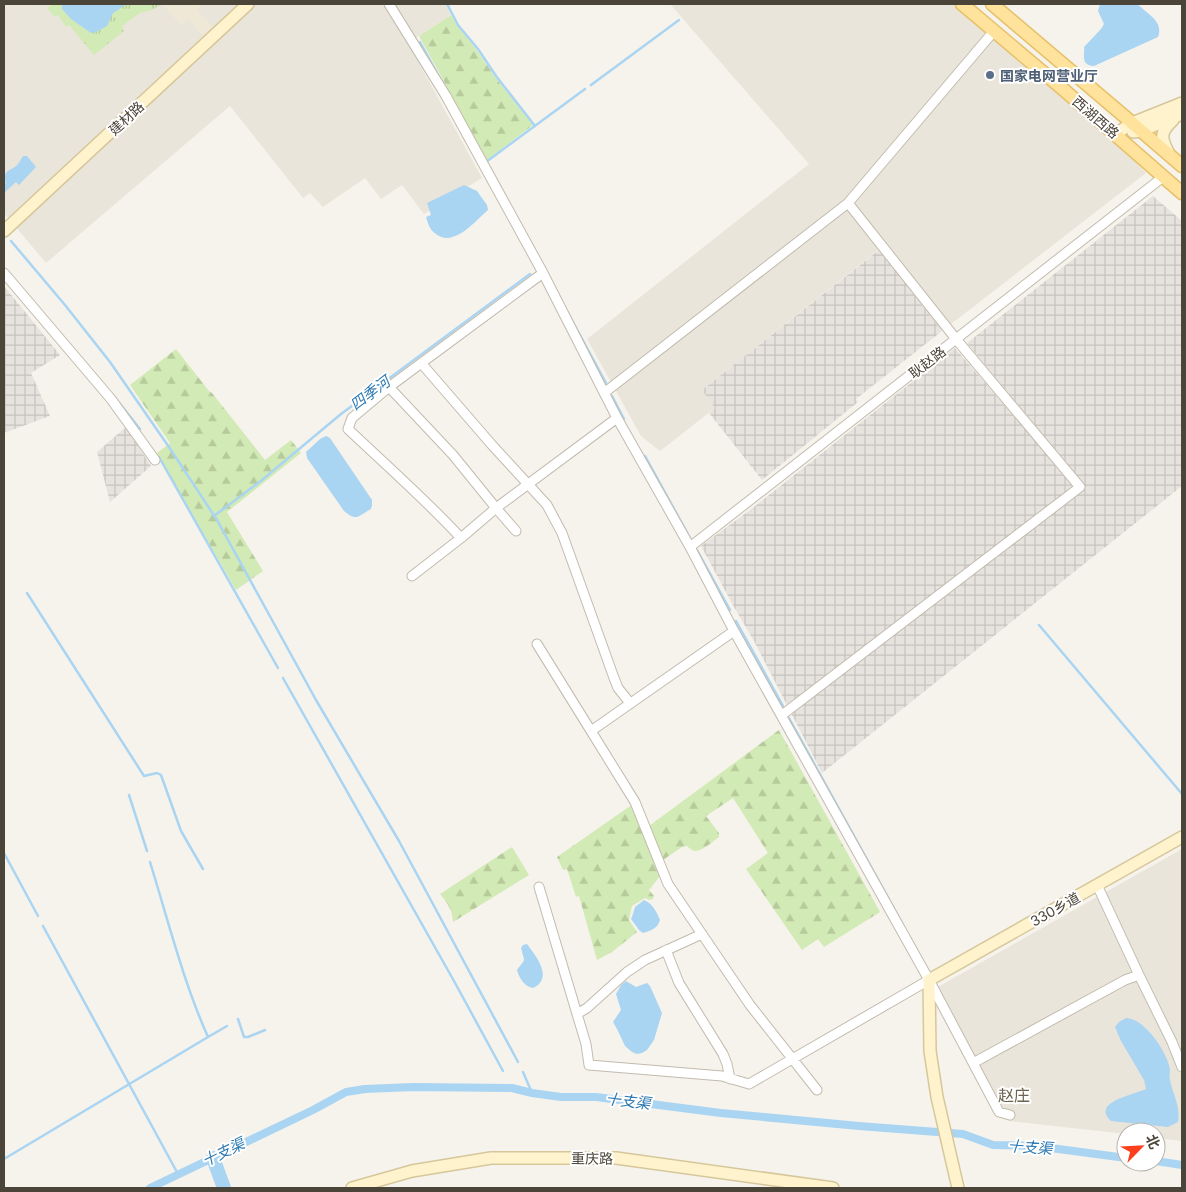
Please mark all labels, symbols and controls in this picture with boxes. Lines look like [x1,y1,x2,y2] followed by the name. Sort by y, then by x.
[1000,67,1098,84] place label: 国家电网营业厅
[984,69,996,81] marker: 国家电网营业厅
[1069,92,1123,142] street label: 西湖西路
[105,97,147,139] street label: 建材路
[905,342,949,382] street label: 耿赵路
[346,370,396,414] water label: 四季河
[1027,888,1083,930] street label: 330乡道
[998,1085,1030,1105] district label: 赵庄
[605,1089,653,1113] water label: 十支渠
[1116,1122,1166,1172] north arrow
[1143,1132,1164,1151] text: 北
[199,1133,249,1170] water label: 十支渠
[1007,1136,1055,1158] water label: 十支渠
[571,1149,613,1167] street label: 重庆路

